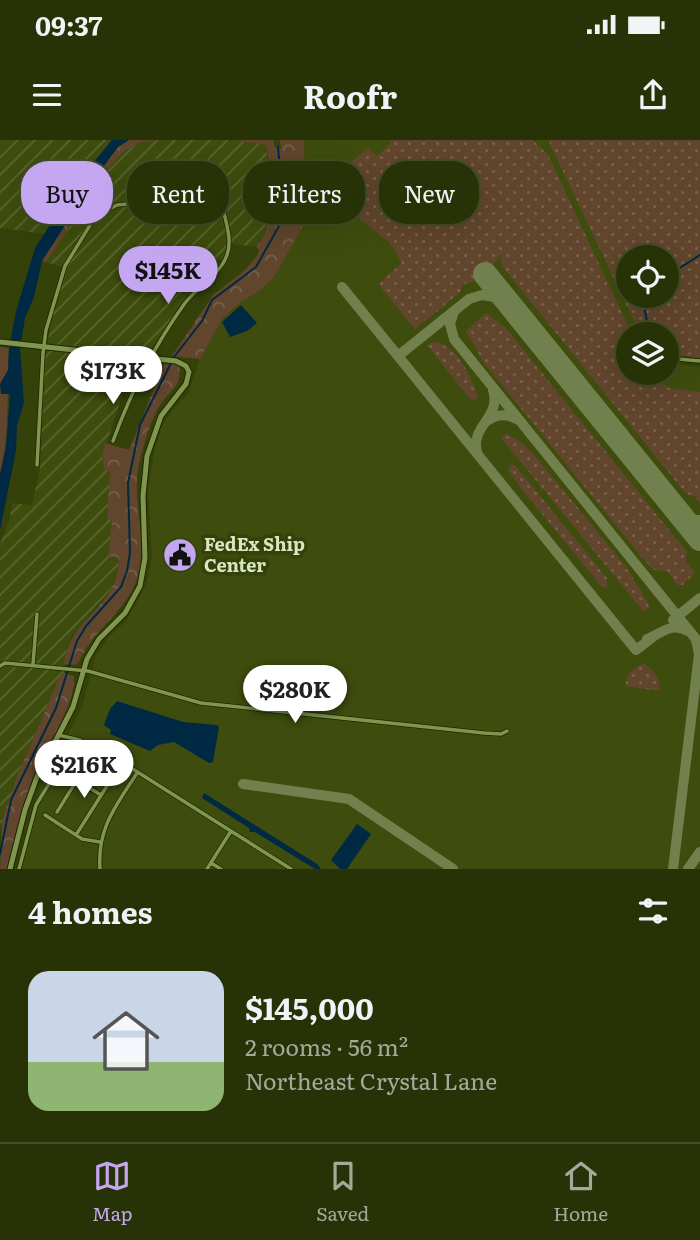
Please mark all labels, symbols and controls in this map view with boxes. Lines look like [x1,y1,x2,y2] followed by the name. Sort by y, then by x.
[35,5,102,44] text: 09:37
[303,71,397,119] text: Roofr
[28,76,66,114] icon: menu
[634,76,672,114] icon: share
[21,161,113,224] chip: Buy
[127,161,229,224] chip: Rent
[243,161,365,224] chip: Filters
[379,161,479,224] chip: New
[616,245,679,385] map controls
[616,245,679,308] button: locate
[119,246,217,306] pin: $145K
[135,252,201,286] text: $145K
[616,322,679,385] button: layers
[64,346,162,406] pin: $173K
[80,352,146,386] text: $173K
[204,530,305,578] place label: FedEx Ship Center
[161,536,199,574] public building icon: FedEx Ship Center
[246,666,344,725] pin: $280K
[259,671,331,705] text: $280K
[35,740,133,800] pin: $216K
[50,746,118,780] text: $216K
[28,889,153,933] text: 4 homes
[634,892,672,930] icon: filters
[245,985,374,1029] text: $145,000
[84,999,168,1083] icon: home
[245,1029,408,1063] text: 2 rooms · 56 m²
[245,1063,497,1097] text: Northeast Crystal Lane
[92,1157,132,1227] tab: Map
[316,1157,369,1227] tab: Saved
[553,1157,608,1227] tab: Home

